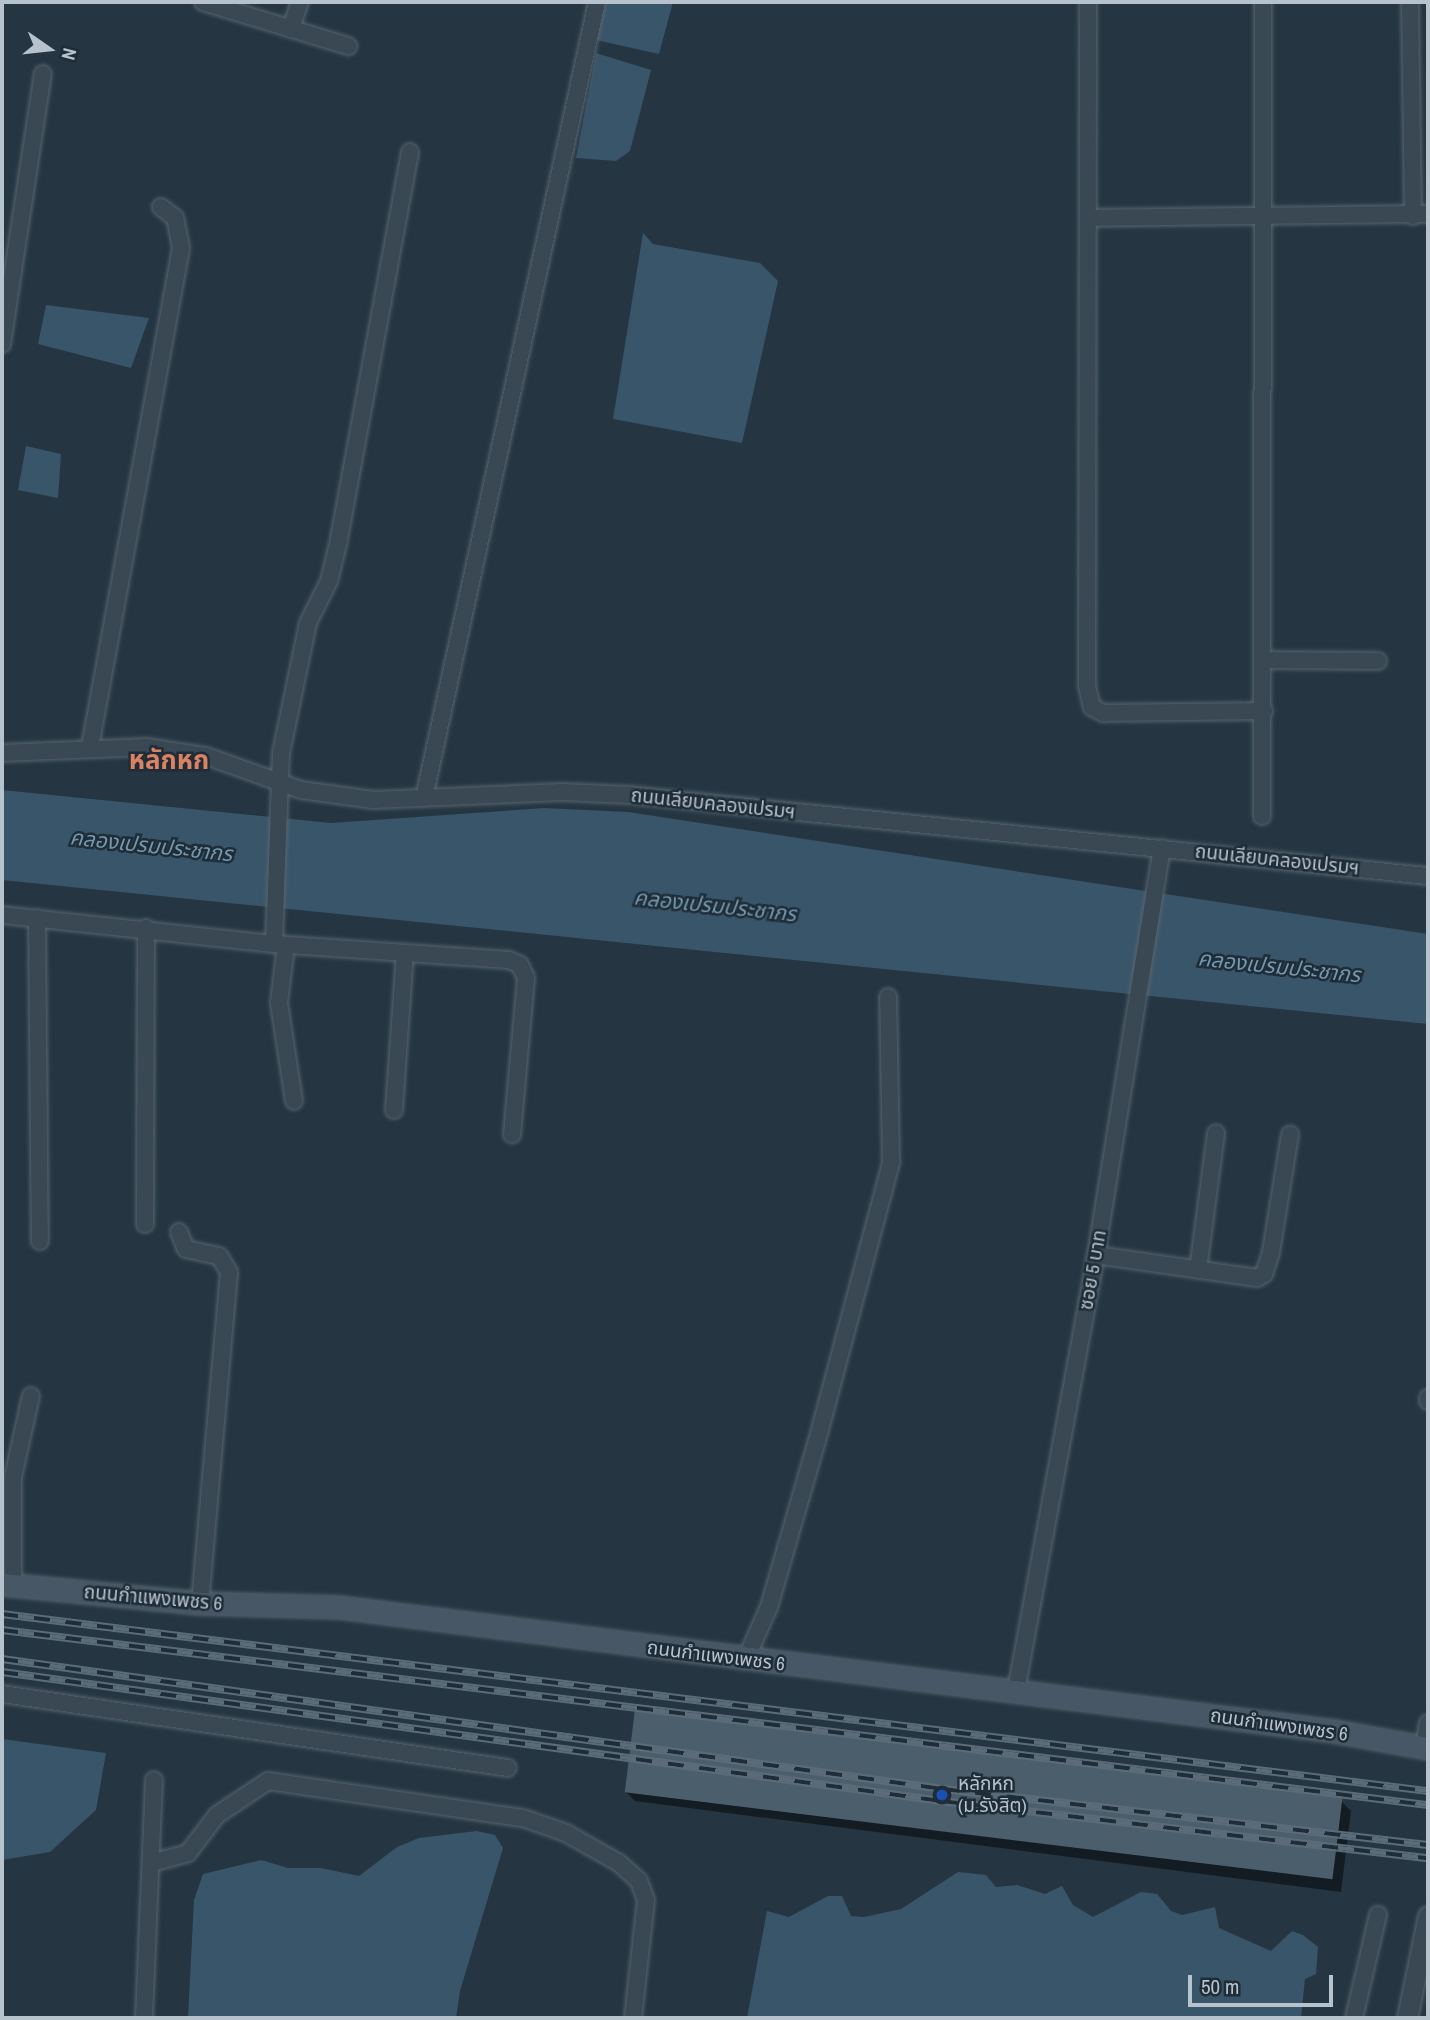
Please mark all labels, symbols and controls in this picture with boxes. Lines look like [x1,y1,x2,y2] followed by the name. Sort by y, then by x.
[14,14,84,84] north arrow
[55,45,83,63] text: N
[129,744,209,776] district label: หลักหก
[630,784,796,824] street label: ถนนเลียบคลองเปรมฯ
[69,825,233,867] water label: คลองเปรมประชากร
[1194,840,1360,880] street label: ถนนเลียบคลองเปรมฯ
[633,885,797,927] water label: คลองเปรมประชากร
[1197,946,1361,988] water label: คลองเปรมประชากร
[1075,1228,1111,1312] street label: ซอย 5 บาท
[83,1581,223,1615] street label: ถนนกำแพงเพชร 6
[646,1636,786,1676] street label: ถนนกำแพงเพชร 6
[1209,1704,1349,1746] street label: ถนนกำแพงเพชร 6
[958,1773,1027,1817] place label: หลักหก (ม.รังสิต)
[932,1785,952,1805] marker: หลักหก (ม.รังสิต)
[1192,1960,1337,2004] scale bar
[1201,1972,1239,2001] text: 50 m

